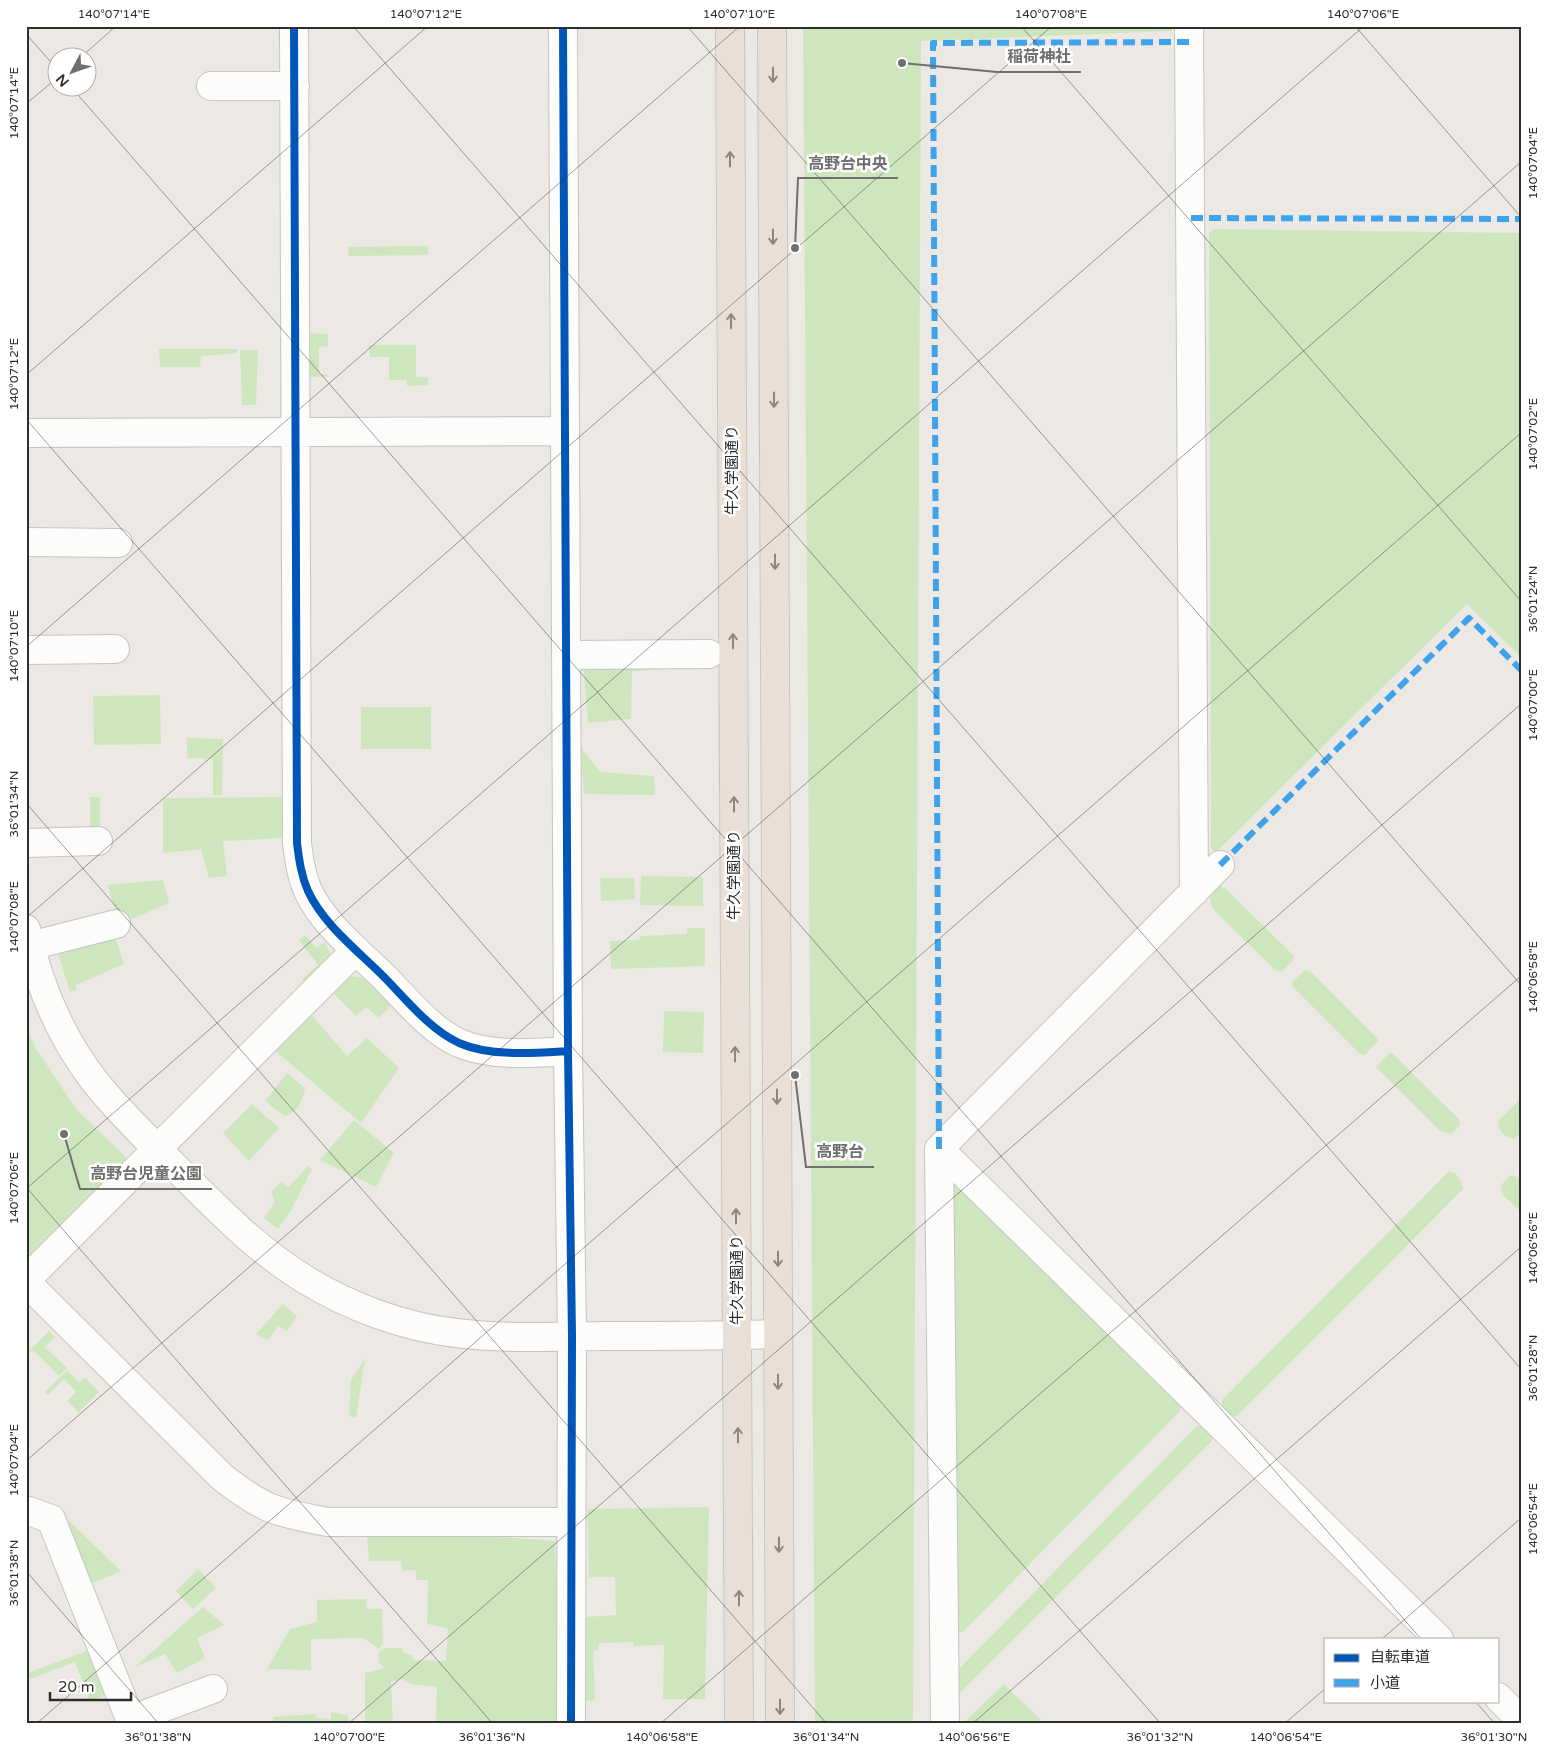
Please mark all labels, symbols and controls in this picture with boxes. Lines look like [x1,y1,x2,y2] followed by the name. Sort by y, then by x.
[78,7,151,21] text: 140°07'14"E
[390,7,463,21] text: 140°07'12"E
[703,7,776,21] text: 140°07'10"E
[1015,7,1088,21] text: 140°07'08"E
[1327,7,1400,21] text: 140°07'06"E
[997,41,1081,72] callout: 稲荷神社
[1007,47,1071,67] text: 稲荷神社
[48,48,98,98] north arrow
[7,66,21,139] text: 140°07'14"E
[768,66,778,83] one-way arrow
[52,70,73,90] text: N
[1526,126,1540,199] text: 140°07'04"E
[798,147,898,178] callout: 高野台中央
[725,151,735,168] one-way arrow
[808,154,888,174] text: 高野台中央
[768,229,778,245] one-way arrow
[726,314,736,330] one-way arrow
[7,337,21,410] text: 140°07'12"E
[769,392,779,408] one-way arrow
[1526,397,1540,470] text: 140°07'02"E
[723,425,741,515] street label: 牛久学園通り
[770,554,780,570] one-way arrow
[1526,566,1540,632] text: 36°01'24"N
[7,609,21,682] text: 140°07'10"E
[728,633,738,650] one-way arrow
[1526,668,1540,741] text: 140°07'00"E
[7,771,21,837] text: 36°01'34"N
[729,796,739,812] one-way arrow
[725,830,743,920] street label: 牛久学園通り
[7,880,21,953] text: 140°07'08"E
[1526,940,1540,1013] text: 140°06'58"E
[730,1046,740,1062] one-way arrow
[772,1088,782,1105] one-way arrow
[806,1136,874,1167] callout: 高野台
[816,1142,864,1162] text: 高野台
[7,1151,21,1224] text: 140°07'06"E
[80,1158,212,1189] callout: 高野台児童公園
[90,1164,202,1184] text: 高野台児童公園
[731,1208,741,1224] one-way arrow
[1526,1211,1540,1284] text: 140°06'56"E
[728,1235,746,1325] street label: 牛久学園通り
[773,1251,783,1267] one-way arrow
[1526,1335,1540,1401] text: 36°01'28"N
[773,1374,783,1390] one-way arrow
[7,1423,21,1496] text: 140°07'04"E
[733,1428,743,1444] one-way arrow
[1526,1482,1540,1555] text: 140°06'54"E
[774,1536,784,1553] one-way arrow
[7,1540,21,1606] text: 36°01'38"N
[734,1590,743,1606] one-way arrow
[1324,1638,1500,1702] legend
[1370,1648,1430,1666] text: 自転車道
[50,1670,131,1702] scale bar
[1370,1674,1400,1692] text: 小道
[58,1678,95,1696] text: 20 m
[775,1699,785,1715] one-way arrow
[125,1730,191,1744] text: 36°01'38"N
[313,1730,386,1744] text: 140°07'00"E
[459,1730,525,1744] text: 36°01'36"N
[626,1730,699,1744] text: 140°06'58"E
[793,1730,859,1744] text: 36°01'34"N
[938,1730,1011,1744] text: 140°06'56"E
[1127,1730,1193,1744] text: 36°01'32"N
[1250,1730,1323,1744] text: 140°06'54"E
[1461,1730,1527,1744] text: 36°01'30"N

